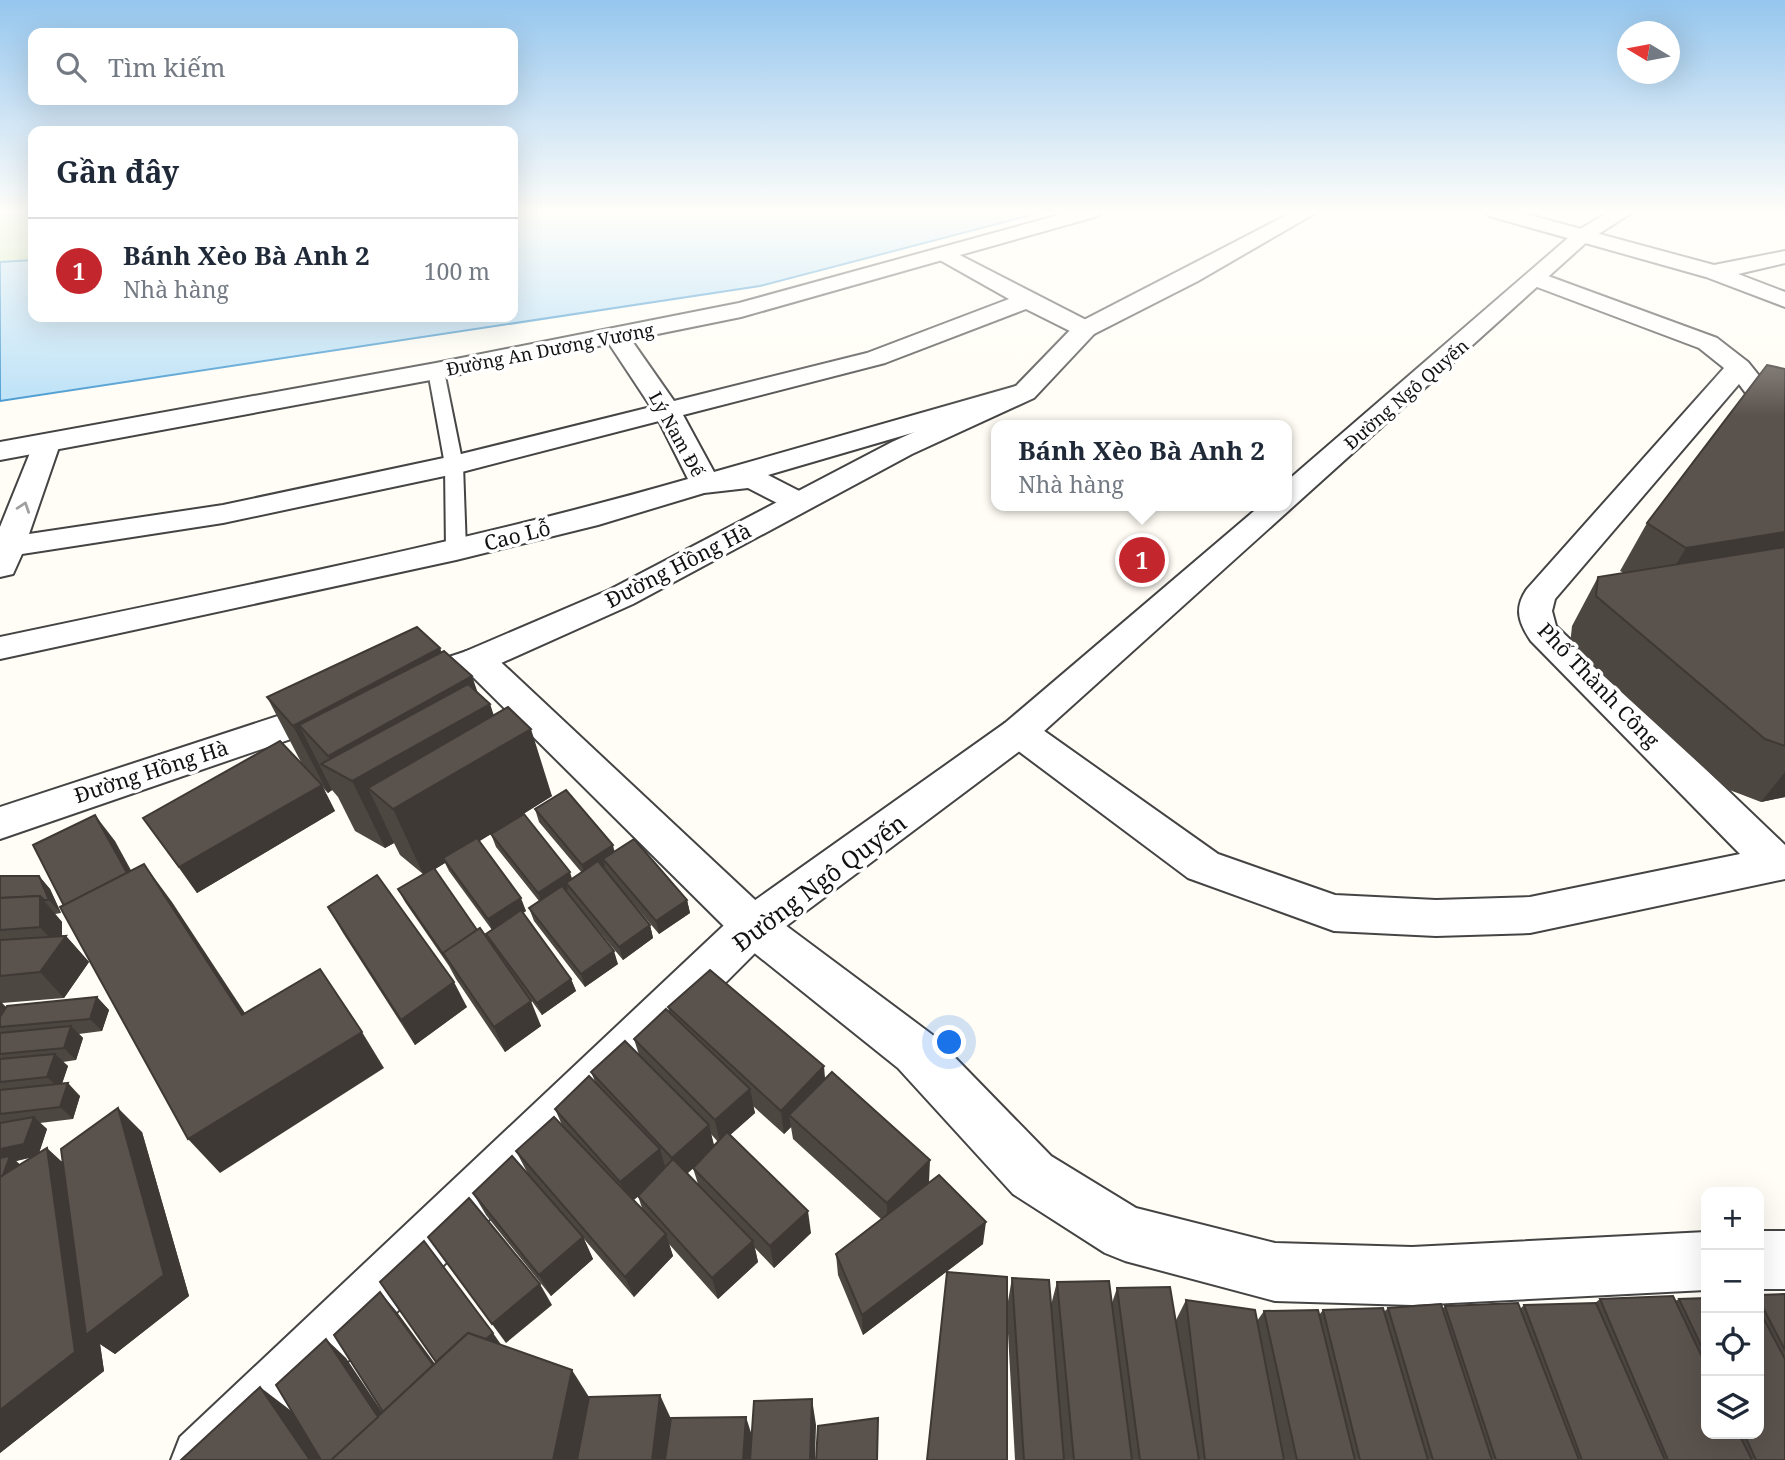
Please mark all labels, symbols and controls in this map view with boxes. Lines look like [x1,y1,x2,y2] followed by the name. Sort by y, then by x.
[1617,21,1680,84] north arrow
[28,28,518,105] search box
[52,48,90,86] icon: search
[108,49,226,85] text: Tìm kiếm
[56,151,179,192] text: Gần đây
[123,237,370,273] text: Bánh Xèo Bà Anh 2
[73,255,86,287] text: 1
[424,255,490,287] text: 100 m
[123,273,229,305] text: Nhà hàng
[444,317,656,381] street label: Đường An Dương Vương
[1339,333,1473,455] street label: Đường Ngô Quyến
[644,387,710,481] street label: Lý Nam Đế
[991,420,1292,511] popup
[1018,432,1265,468] text: Bánh Xèo Bà Anh 2
[1018,468,1124,500] text: Nhà hàng
[16,501,30,514] one-way arrow
[481,513,553,557] street label: Cao Lỗ
[600,516,756,614] street label: Đường Hồng Hà
[1119,534,1165,586] pin: 1
[1532,616,1666,754] street label: Phố Thành Công
[70,733,232,809] street label: Đường Hồng Hà
[725,806,913,958] street label: Đường Ngô Quyến
[932,1025,966,1059] your location
[1701,1187,1764,1439] map controls
[1701,1187,1764,1250] button: +
[1701,1250,1764,1313] button: −
[1701,1313,1764,1376] button: locate
[1701,1376,1764,1439] button: layers

